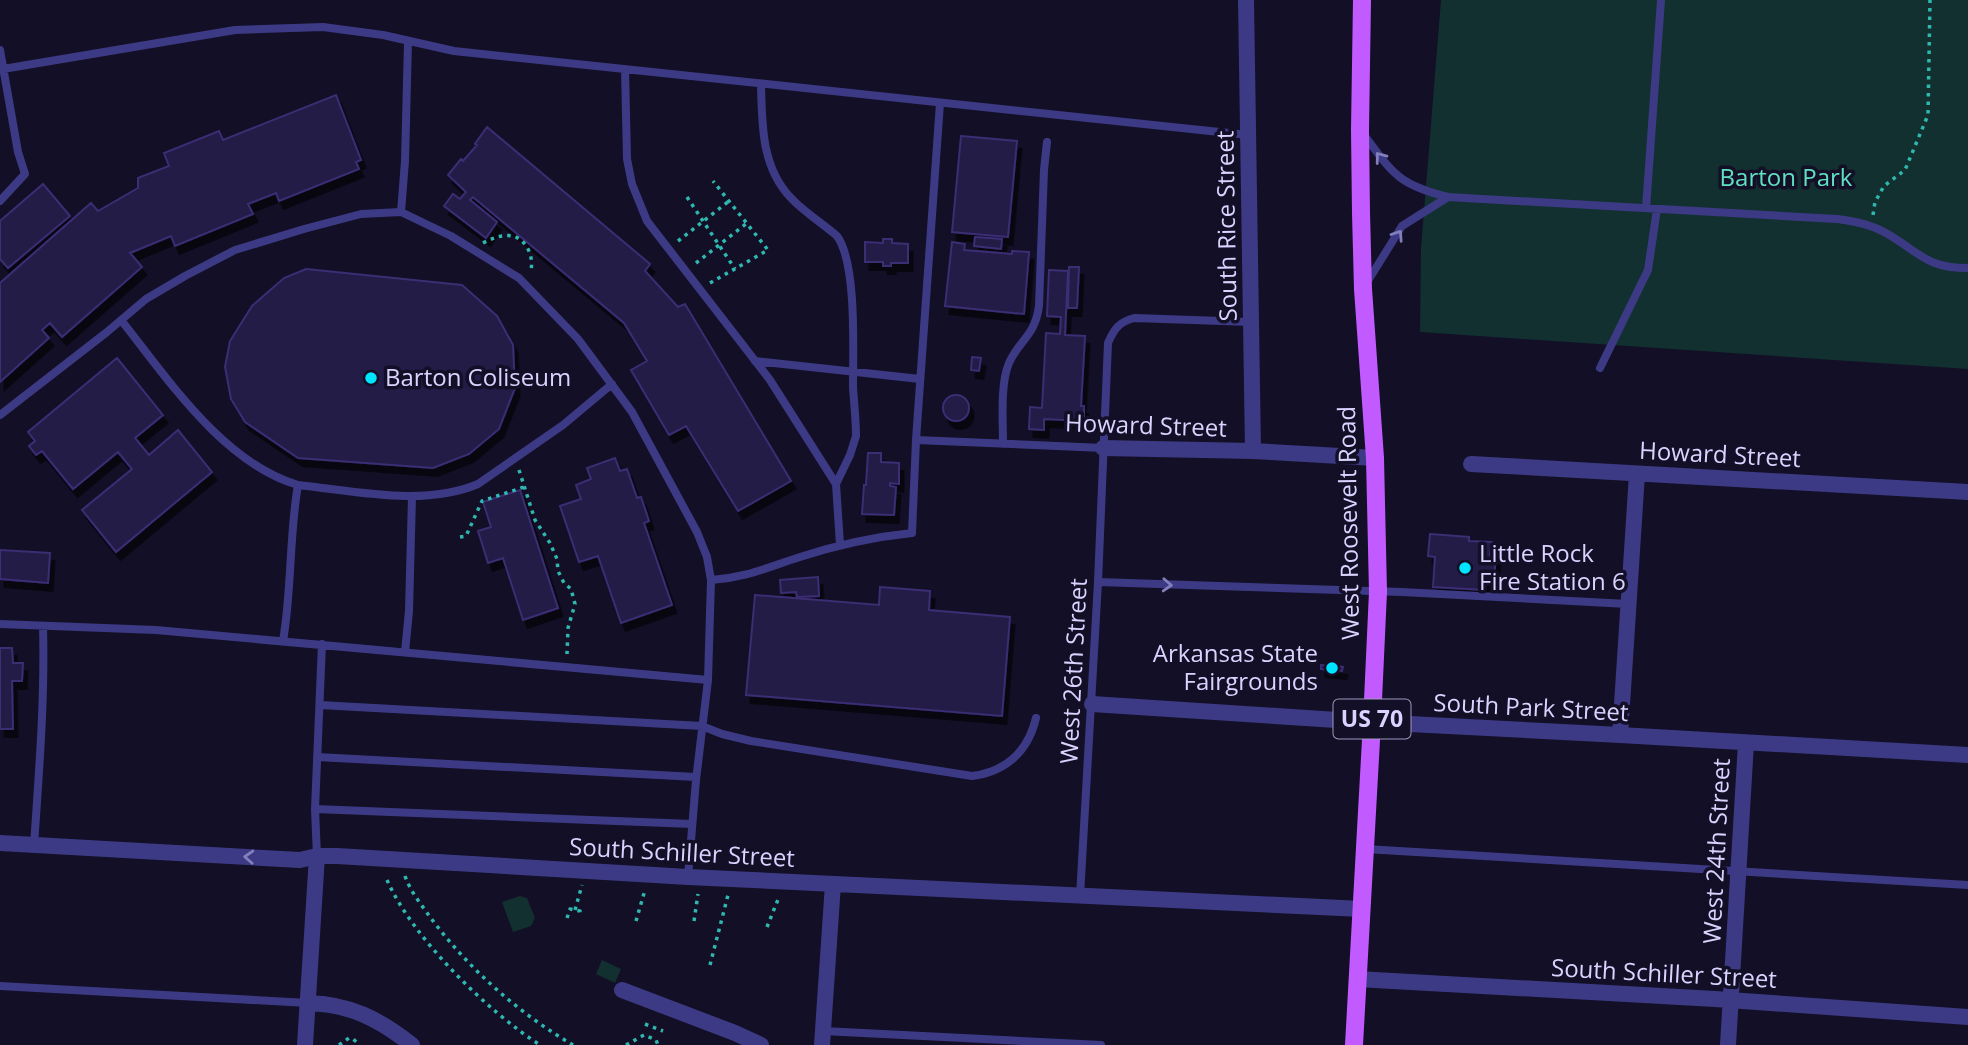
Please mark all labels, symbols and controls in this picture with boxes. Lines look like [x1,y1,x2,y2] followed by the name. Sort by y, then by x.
[1207,130,1244,322] street label: South Rice Street
[1375,152,1388,165] one-way arrow
[1720,160,1853,193] park label: Barton Park
[1389,230,1402,243] one-way arrow
[385,360,571,393] place label: Barton Coliseum
[363,370,379,386] marker: Barton Coliseum
[1065,405,1227,444] street label: Howard Street
[1329,406,1366,640] street label: West Roosevelt Road
[1638,433,1802,474] street label: Howard Street
[1479,536,1626,597] place label: Little Rock Fire Station 6
[1457,560,1473,576] marker: Little Rock Fire Station 6
[1051,577,1094,765] street label: West 26th Street
[1161,578,1172,593] one-way arrow
[1153,636,1318,697] place label: Arkansas State Fairgrounds
[1324,660,1340,676] marker: Arkansas State Fairgrounds
[1433,685,1629,728] street label: South Park Street
[1334,699,1410,738] road number: US 70
[1694,757,1737,945] street label: West 24th Street
[568,829,796,874] street label: South Schiller Street
[243,850,254,865] one-way arrow
[1550,950,1778,995] street label: South Schiller Street

